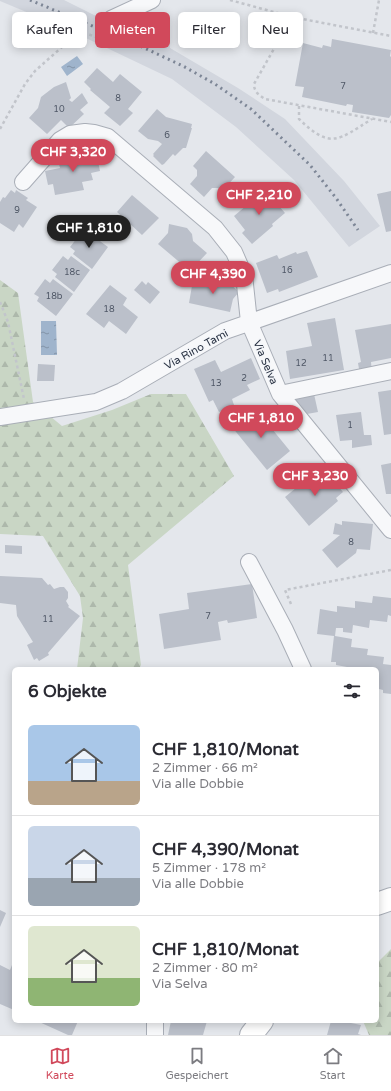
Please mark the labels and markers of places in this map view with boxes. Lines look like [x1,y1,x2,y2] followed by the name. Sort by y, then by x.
[27,139,119,173] pin: CHF 3,320
[213,182,305,216] pin: CHF 2,210
[43,215,135,249] pin: CHF 1,810
[167,261,259,295] pin: CHF 4,390
[215,405,307,439] pin: CHF 1,810
[269,463,361,497] pin: CHF 3,230

